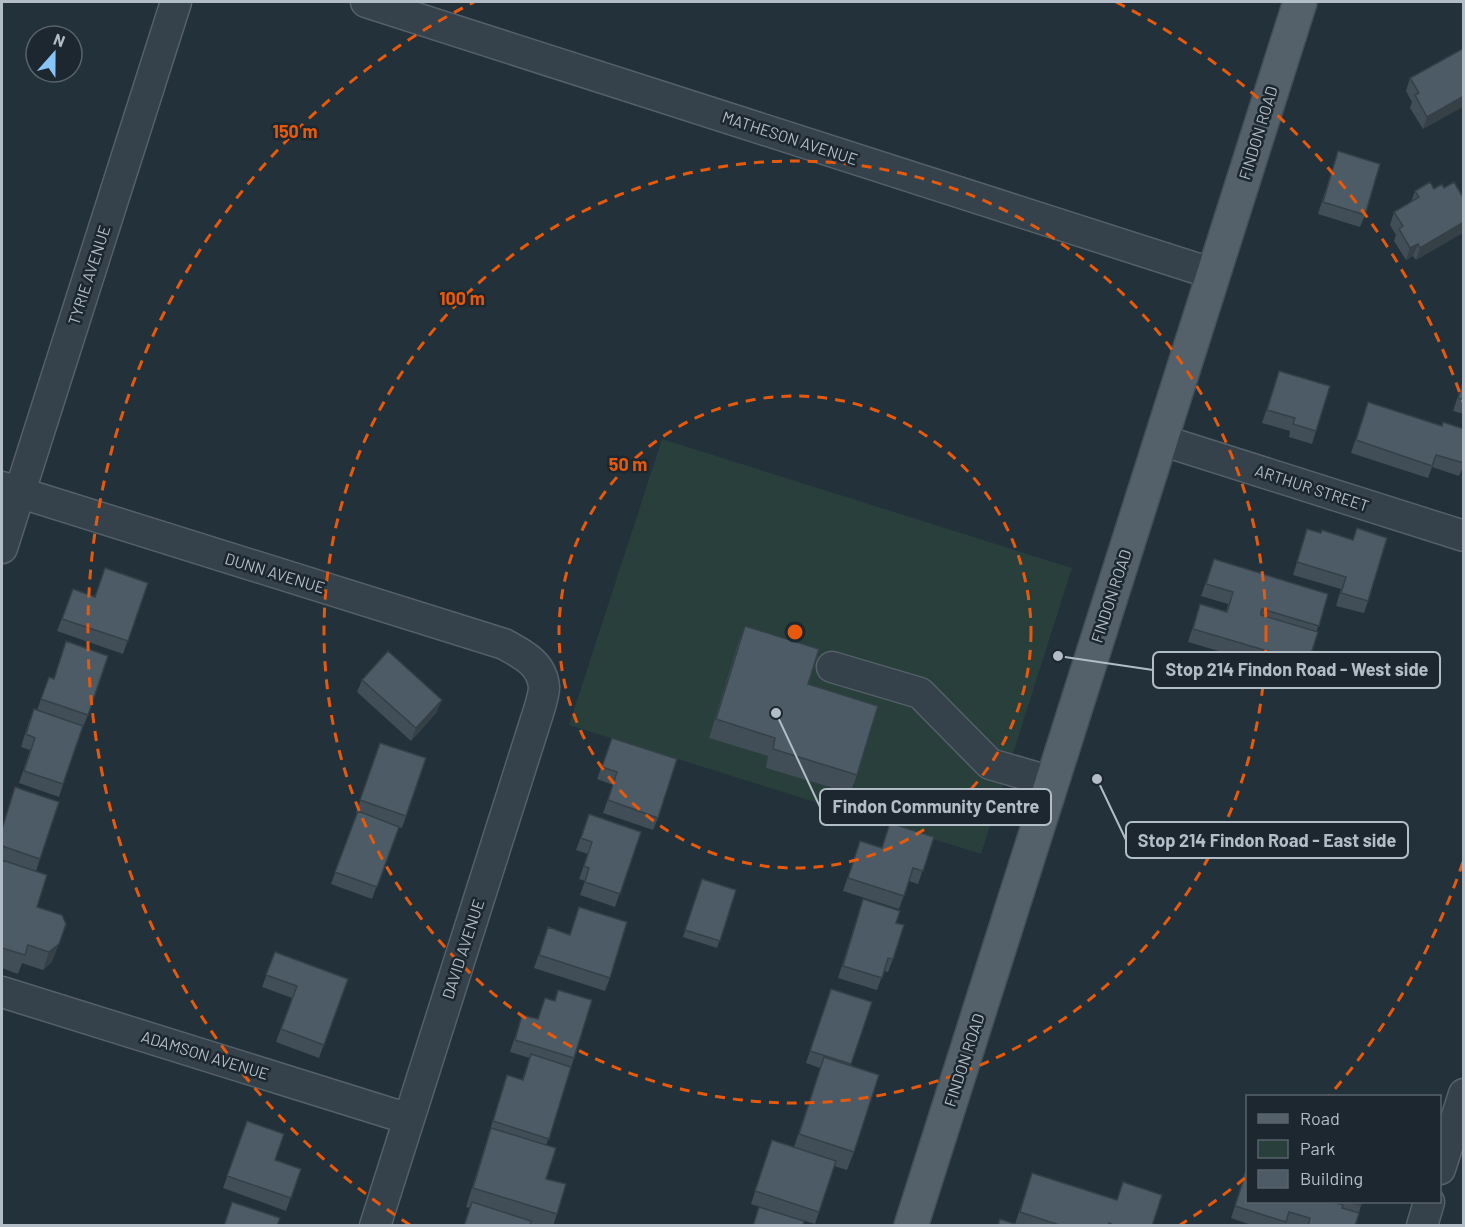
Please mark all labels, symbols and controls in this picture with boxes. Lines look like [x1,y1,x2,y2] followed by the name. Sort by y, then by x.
[24,24,84,84] north arrow
[51,29,68,50] text: N
[1234,84,1281,182] street label: FINDON ROAD
[720,107,860,168] street label: MATHESON AVENUE
[273,120,317,142] text: 150 m
[63,223,114,327] street label: TYRIE AVENUE
[439,287,485,309] text: 100 m
[609,453,647,475] text: 50 m
[1253,460,1372,515] street label: ARTHUR STREET
[1087,547,1135,645] street label: FINDON ROAD
[223,548,327,597] street label: DUNN AVENUE
[785,622,805,642] centre of rings
[1153,652,1440,688] callout: Stop 214 Findon Road - West side
[1166,658,1429,680] text: Stop 214 Findon Road - West side
[820,789,1051,825] callout: Findon Community Centre
[833,795,1040,817] text: Findon Community Centre
[1126,822,1408,858] callout: Stop 214 Findon Road - East side
[1138,829,1396,851] text: Stop 214 Findon Road - East side
[437,897,488,1001] street label: DAVID AVENUE
[940,1011,988,1109] street label: FINDON ROAD
[139,1026,271,1083] street label: ADAMSON AVENUE
[1246,1095,1441,1203] legend
[1300,1107,1340,1129] text: Road
[1300,1137,1335,1159] text: Park
[1300,1167,1363,1189] text: Building

